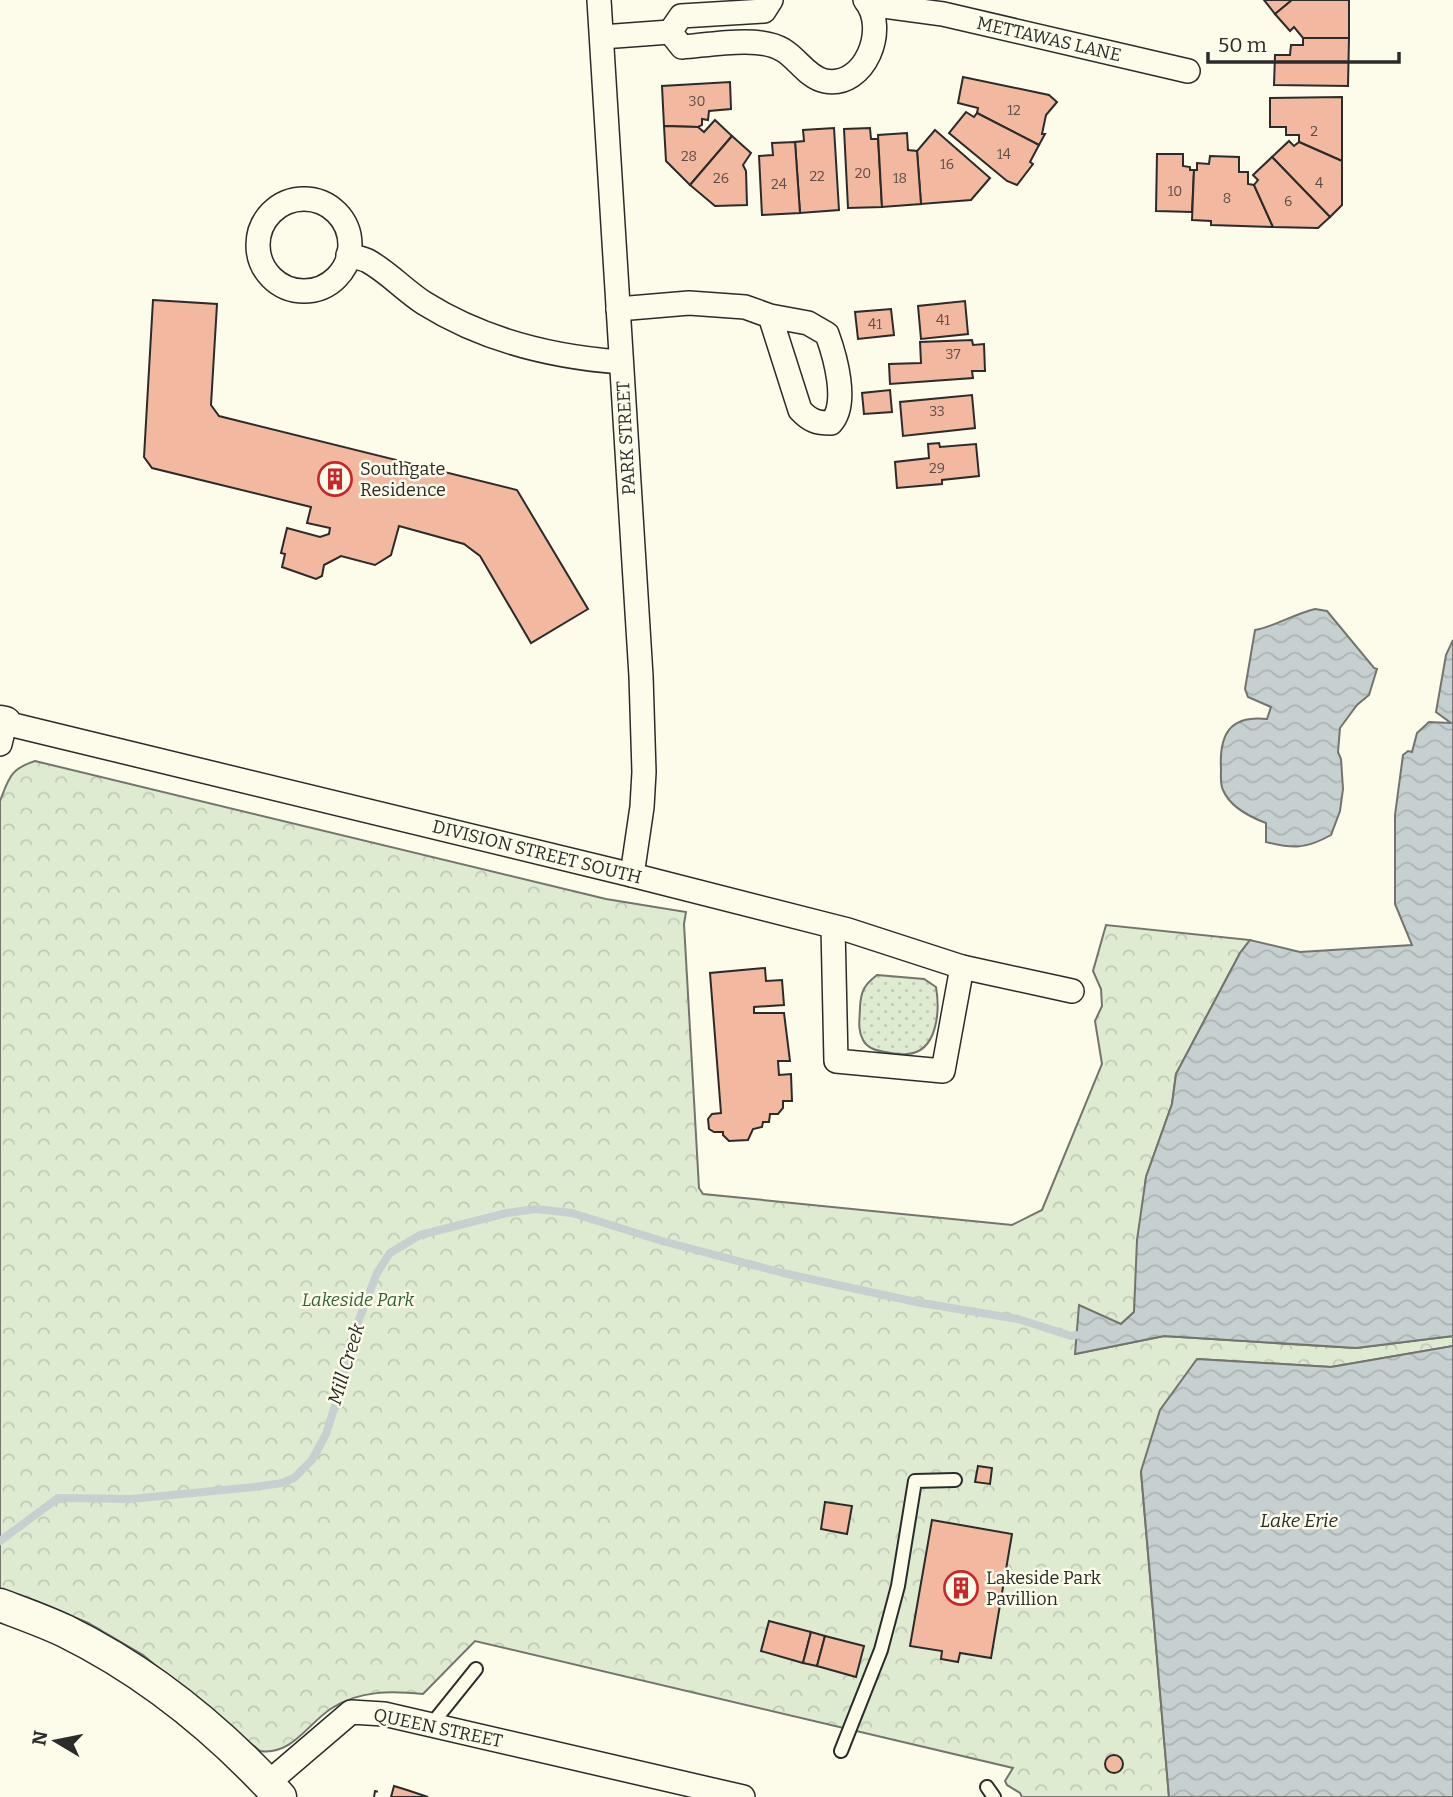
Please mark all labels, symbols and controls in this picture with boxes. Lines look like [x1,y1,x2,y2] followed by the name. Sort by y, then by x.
[975,12,1123,66] street label: METTAWAS LANE
[1208,21,1399,65] scale bar
[1218,32,1267,58] text: 50 m
[689,93,705,110] house number: 30
[1007,102,1021,119] house number: 12
[1310,123,1318,140] house number: 2
[997,146,1011,163] house number: 14
[681,148,697,165] house number: 28
[940,156,954,173] house number: 16
[855,165,871,182] house number: 20
[809,168,825,185] house number: 22
[713,170,729,187] house number: 26
[893,170,907,187] house number: 18
[1315,175,1323,192] house number: 4
[771,176,787,193] house number: 24
[1168,183,1182,200] house number: 10
[1223,190,1231,207] house number: 8
[1284,193,1292,210] house number: 6
[936,312,950,329] house number: 41
[868,316,882,333] house number: 41
[945,346,961,363] house number: 37
[612,380,640,496] street label: PARK STREET
[929,403,945,420] house number: 33
[360,458,446,501] place label: Southgate Residence
[316,460,354,498] building icon: Southgate Residence
[929,460,945,477] house number: 29
[430,815,644,889] street label: DIVISION STREET SOUTH
[302,1289,414,1311] park label: Lakeside Park
[323,1320,369,1408] water label: Mill Creek
[1260,1509,1338,1532] water label: Lake Erie
[986,1567,1102,1610] place label: Lakeside Park Pavillion
[942,1569,980,1607] building icon: Lakeside Park Pavillion
[371,1704,505,1753] street label: QUEEN STREET
[21,1706,91,1776] north arrow
[27,1729,52,1747] text: N

